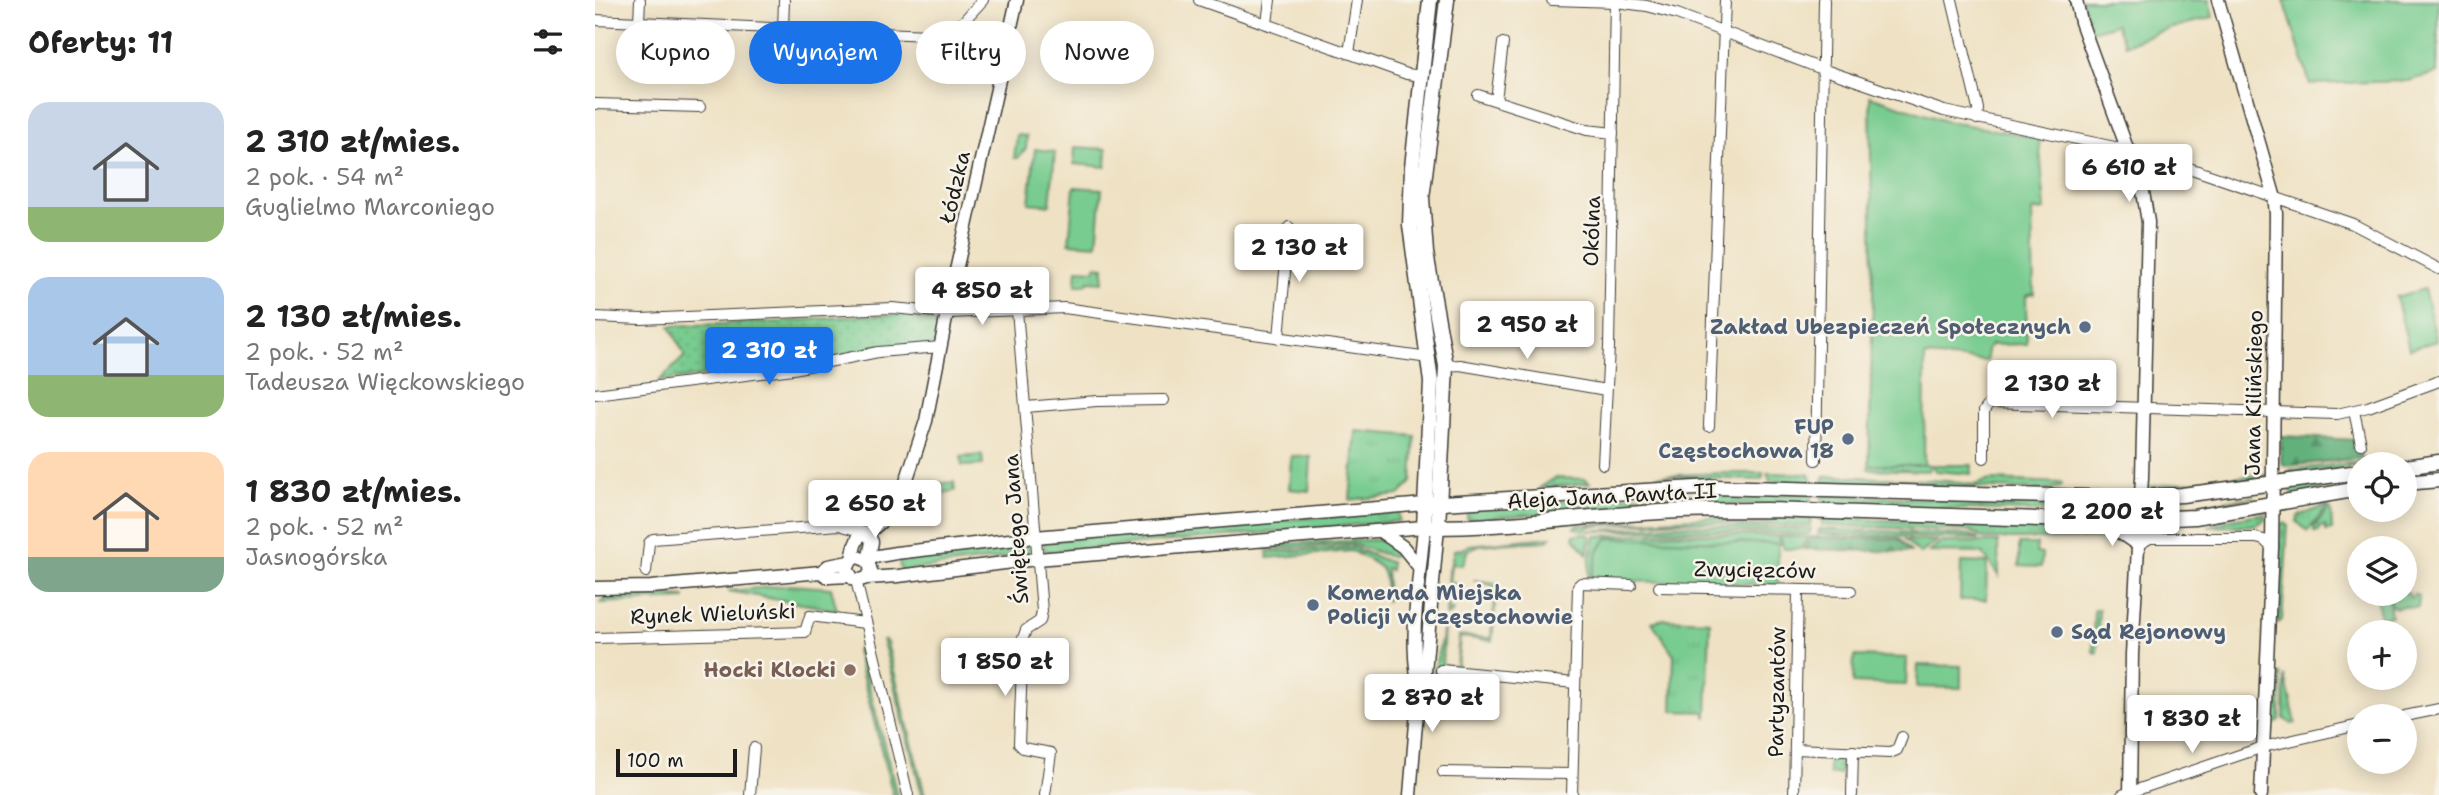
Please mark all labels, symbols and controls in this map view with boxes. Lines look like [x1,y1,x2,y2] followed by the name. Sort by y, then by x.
[616,21,735,84] chip: Kupno
[749,21,902,84] chip: Wynajem
[916,21,1026,84] chip: Filtry
[1040,21,1154,84] chip: Nowe
[28,22,173,63] text: Oferty: 11
[529,23,567,61] icon: filters
[245,121,460,162] text: 2 310 zł/mies.
[84,130,168,214] icon: home
[2057,144,2201,204] pin: 6 610 zł
[933,148,977,227] street label: Łódzka
[2081,152,2177,182] text: 6 610 zł
[245,162,404,192] text: 2 pok. · 54 m²
[245,192,495,222] text: Guglielmo Marconiego
[1577,195,1607,267] street label: Okólna
[1227,224,1371,284] pin: 2 130 zł
[1250,232,1348,262] text: 2 130 zł
[910,268,1054,327] pin: 4 850 zł
[931,275,1033,305] text: 4 850 zł
[245,296,462,337] text: 2 130 zł/mies.
[1455,302,1599,361] pin: 2 950 zł
[84,305,168,389] icon: home
[1476,309,1578,339] text: 2 950 zł
[2239,310,2269,476] street label: Jana Kilińskiego
[1710,313,2071,341] place label: Zakład Ubezpieczeń Społecznych
[2077,319,2093,335] marker: Zakład Ubezpieczeń Społecznych
[697,328,841,387] pin: 2 310 zł
[721,335,817,365] text: 2 310 zł
[245,337,403,367] text: 2 pok. · 52 m²
[1980,360,2124,420] pin: 2 130 zł
[245,367,525,397] text: Tadeusza Więckowskiego
[2003,368,2101,398] text: 2 130 zł
[1658,413,1834,465] place label: FUP Częstochowa 18
[1840,431,1856,447] marker: FUP Częstochowa 18
[2347,452,2417,774] map controls
[2347,452,2417,522] button: locate
[996,453,1035,605] street label: Świętego Jana
[245,471,462,512] text: 1 830 zł/mies.
[1506,477,1718,515] street label: Aleja Jana Pawła II
[84,480,168,564] icon: home
[803,480,947,540] pin: 2 650 zł
[824,488,926,518] text: 2 650 zł
[2040,489,2184,548] pin: 2 200 zł
[2061,496,2163,526] text: 2 200 zł
[245,512,403,542] text: 2 pok. · 52 m²
[2347,536,2417,606] button: layers
[245,542,387,572] text: Jasnogórska
[1694,555,1816,585] street label: Zwycięzców
[1327,579,1573,631] place label: Komenda Miejska Policji w Częstochowie
[630,597,796,631] street label: Rynek Wieluński
[1305,597,1321,613] marker: Komenda Miejska Policji w Częstochowie
[2071,618,2226,646] place label: Sąd Rejonowy
[2347,620,2417,690] button: +
[2049,624,2065,640] marker: Sąd Rejonowy
[1762,626,1792,758] street label: Partyzantów
[933,638,1077,698] pin: 1 850 zł
[957,646,1053,676] text: 1 850 zł
[704,656,836,684] place label: Hocki Klocki
[842,662,858,678] marker: Hocki Klocki
[1360,674,1504,734] pin: 2 870 zł
[1381,682,1483,712] text: 2 870 zł
[2120,696,2264,755] pin: 1 830 zł
[2143,703,2241,733] text: 1 830 zł
[2347,704,2417,774] button: −
[616,746,737,778] scale bar
[627,748,684,773] text: 100 m

